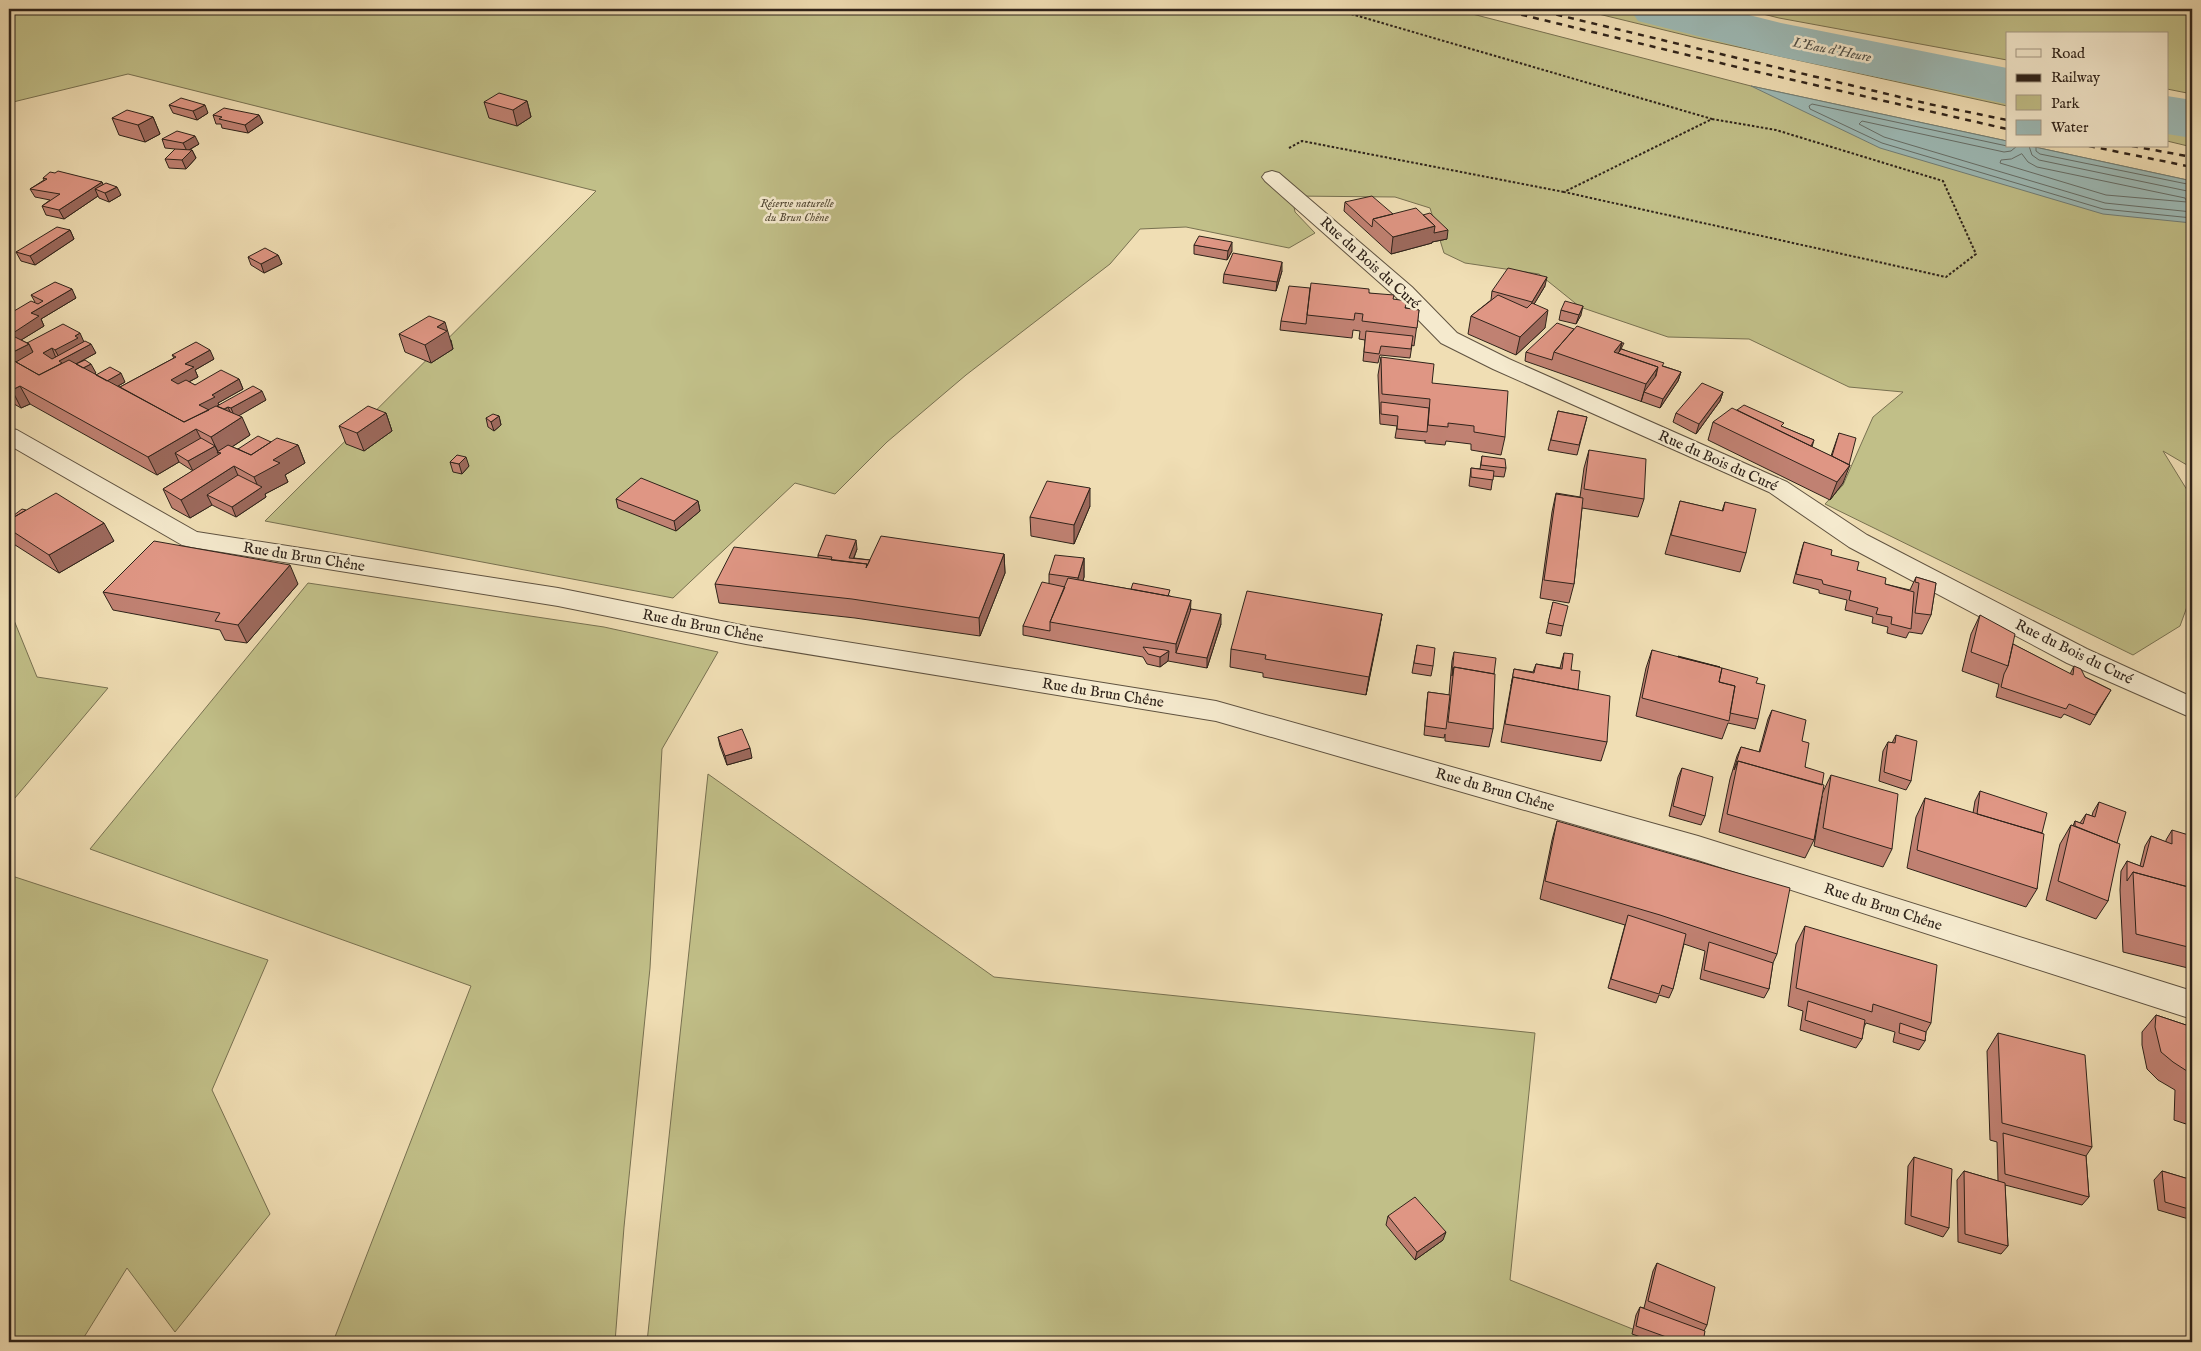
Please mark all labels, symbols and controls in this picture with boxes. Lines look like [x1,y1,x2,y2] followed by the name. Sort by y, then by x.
[2006,32,2168,148] legend
[1790,33,1873,67] water label: L'Eau d'Heure
[2051,44,2086,63] text: Road
[2051,68,2101,87] text: Railway
[2051,94,2081,113] text: Park
[2051,118,2089,137] text: Water
[760,196,834,225] park label: Réserve naturelle du Brun Chêne
[1316,213,1424,313] street label: Rue du Bois du Curé
[1655,426,1781,496] street label: Rue du Bois du Curé
[242,538,366,576] street label: Rue du Brun Chêne
[641,605,765,647] street label: Rue du Brun Chêne
[2012,615,2136,689] street label: Rue du Bois du Curé
[1041,674,1165,712] street label: Rue du Brun Chêne
[1433,764,1557,816] street label: Rue du Brun Chêne
[1821,879,1945,935] street label: Rue du Brun Chêne

